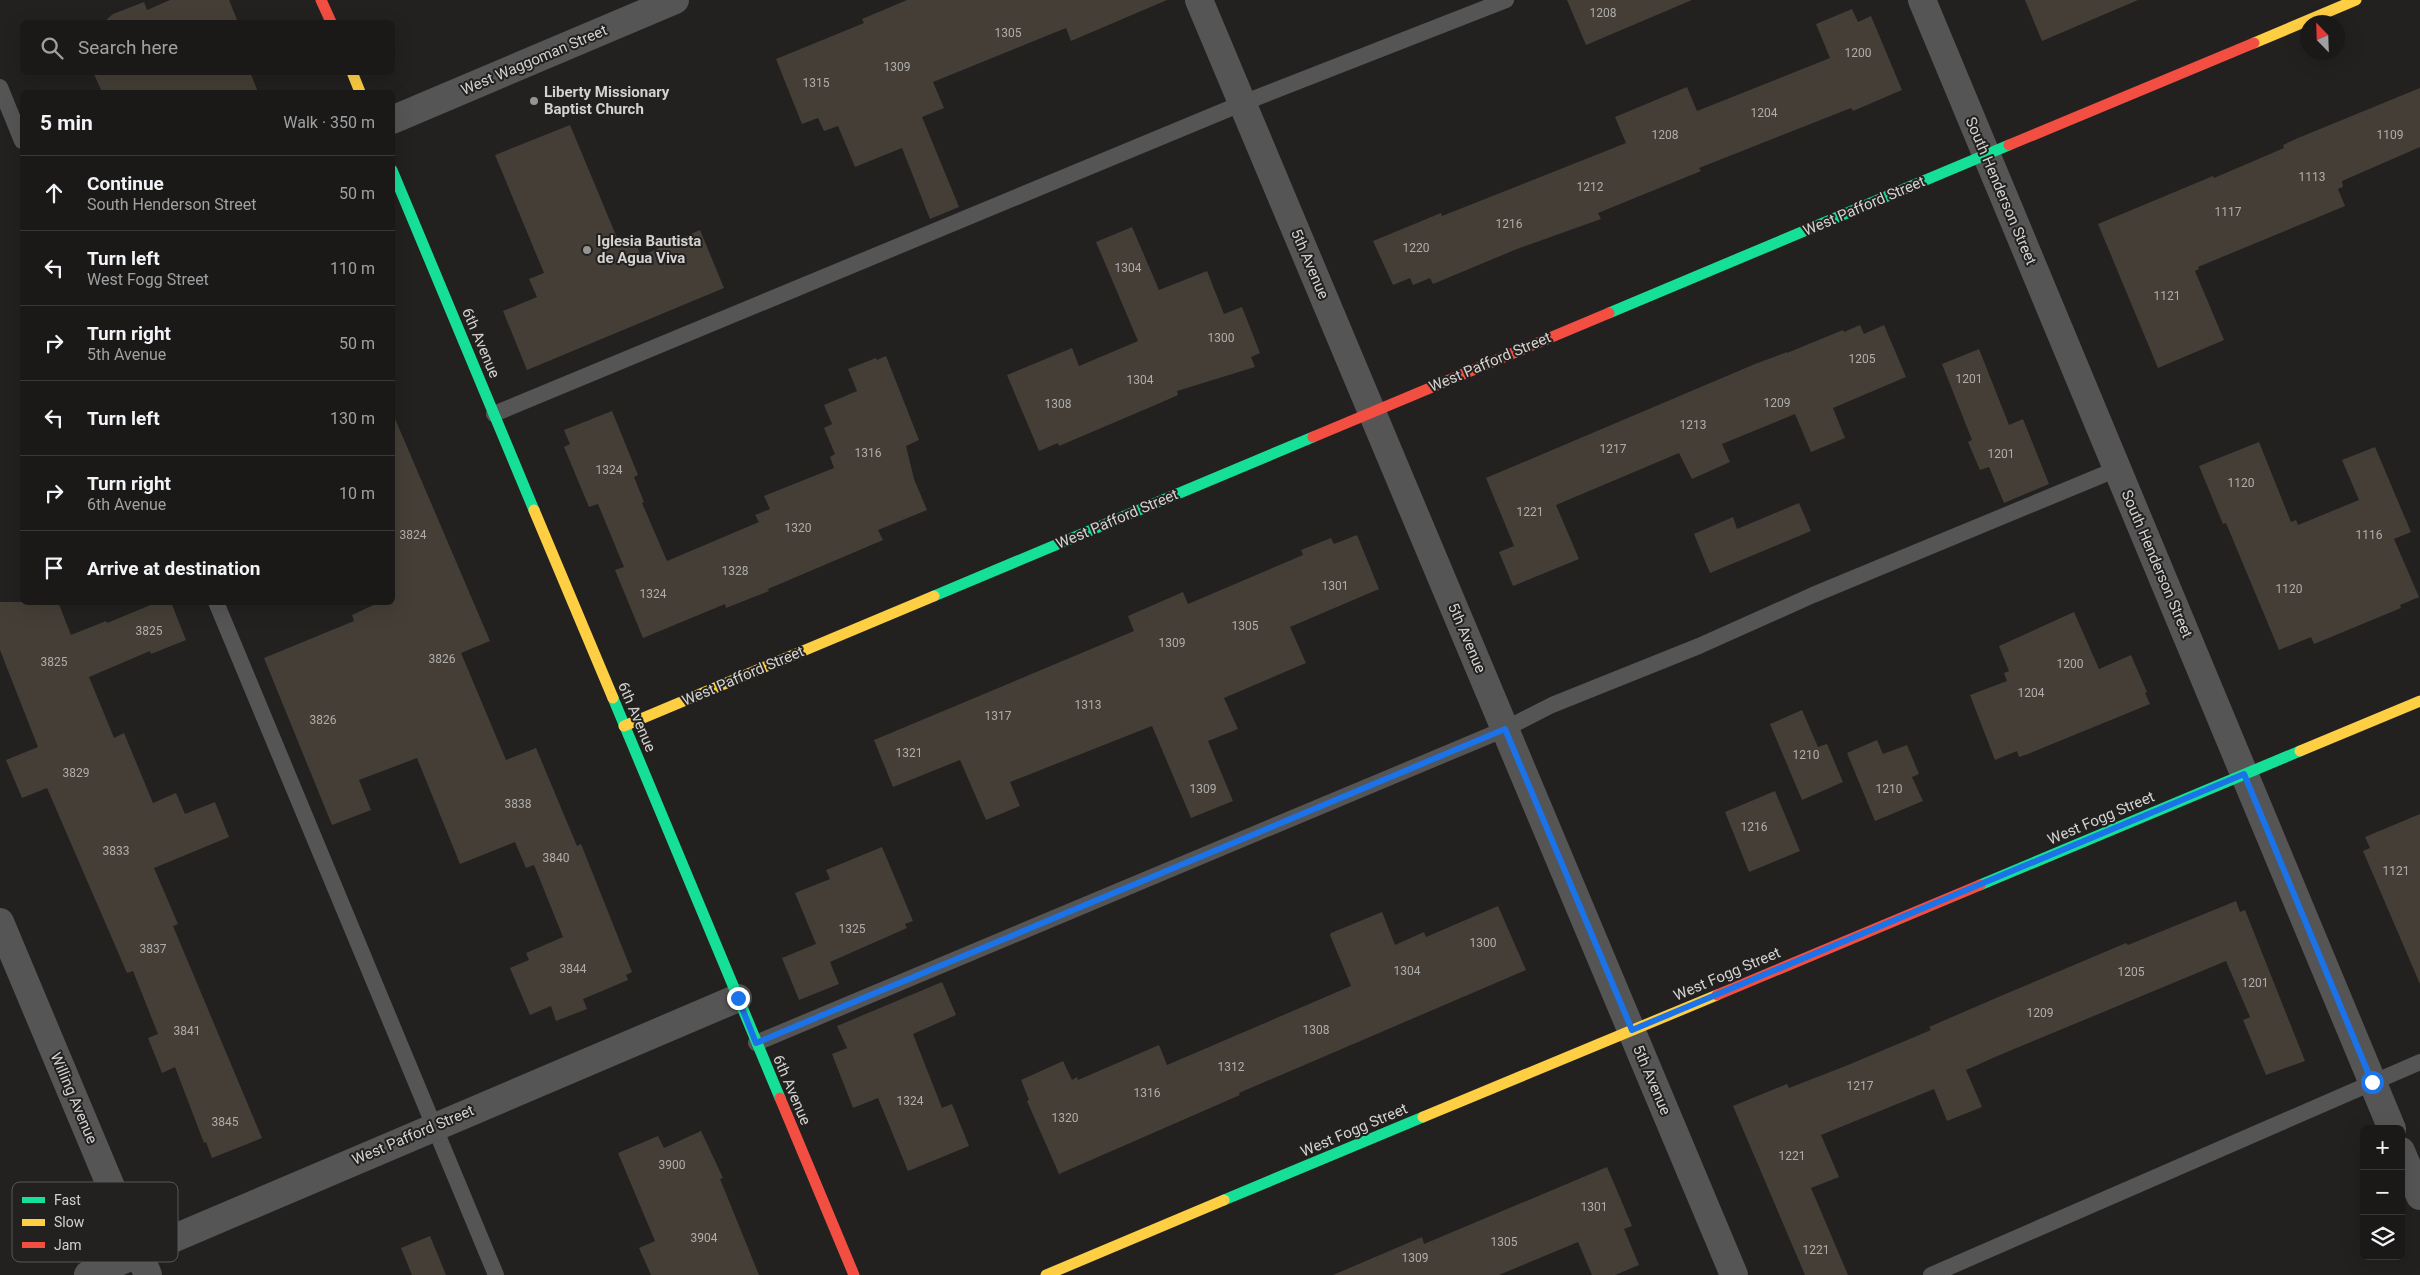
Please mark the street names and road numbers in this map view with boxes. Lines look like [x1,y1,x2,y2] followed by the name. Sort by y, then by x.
[458,21,610,99] street label: West Waggoman Street
[1962,114,2040,268] street label: South Henderson Street
[1800,172,1928,240] street label: West Pafford Street
[1287,226,1333,302] street label: 5th Avenue
[458,305,504,381] street label: 6th Avenue
[1426,328,1554,396] street label: West Pafford Street
[1053,485,1181,553] street label: West Pafford Street
[2118,487,2196,641] street label: South Henderson Street
[1444,600,1490,676] street label: 5th Avenue
[679,642,807,710] street label: West Pafford Street
[614,679,660,755] street label: 6th Avenue
[2045,787,2157,849] street label: West Fogg Street
[1671,943,1783,1005] street label: West Fogg Street
[1629,1042,1675,1118] street label: 5th Avenue
[47,1050,101,1146] street label: Willing Avenue
[769,1052,815,1128] street label: 6th Avenue
[1298,1099,1410,1161] street label: West Fogg Street
[349,1101,477,1169] street label: West Pafford Street

